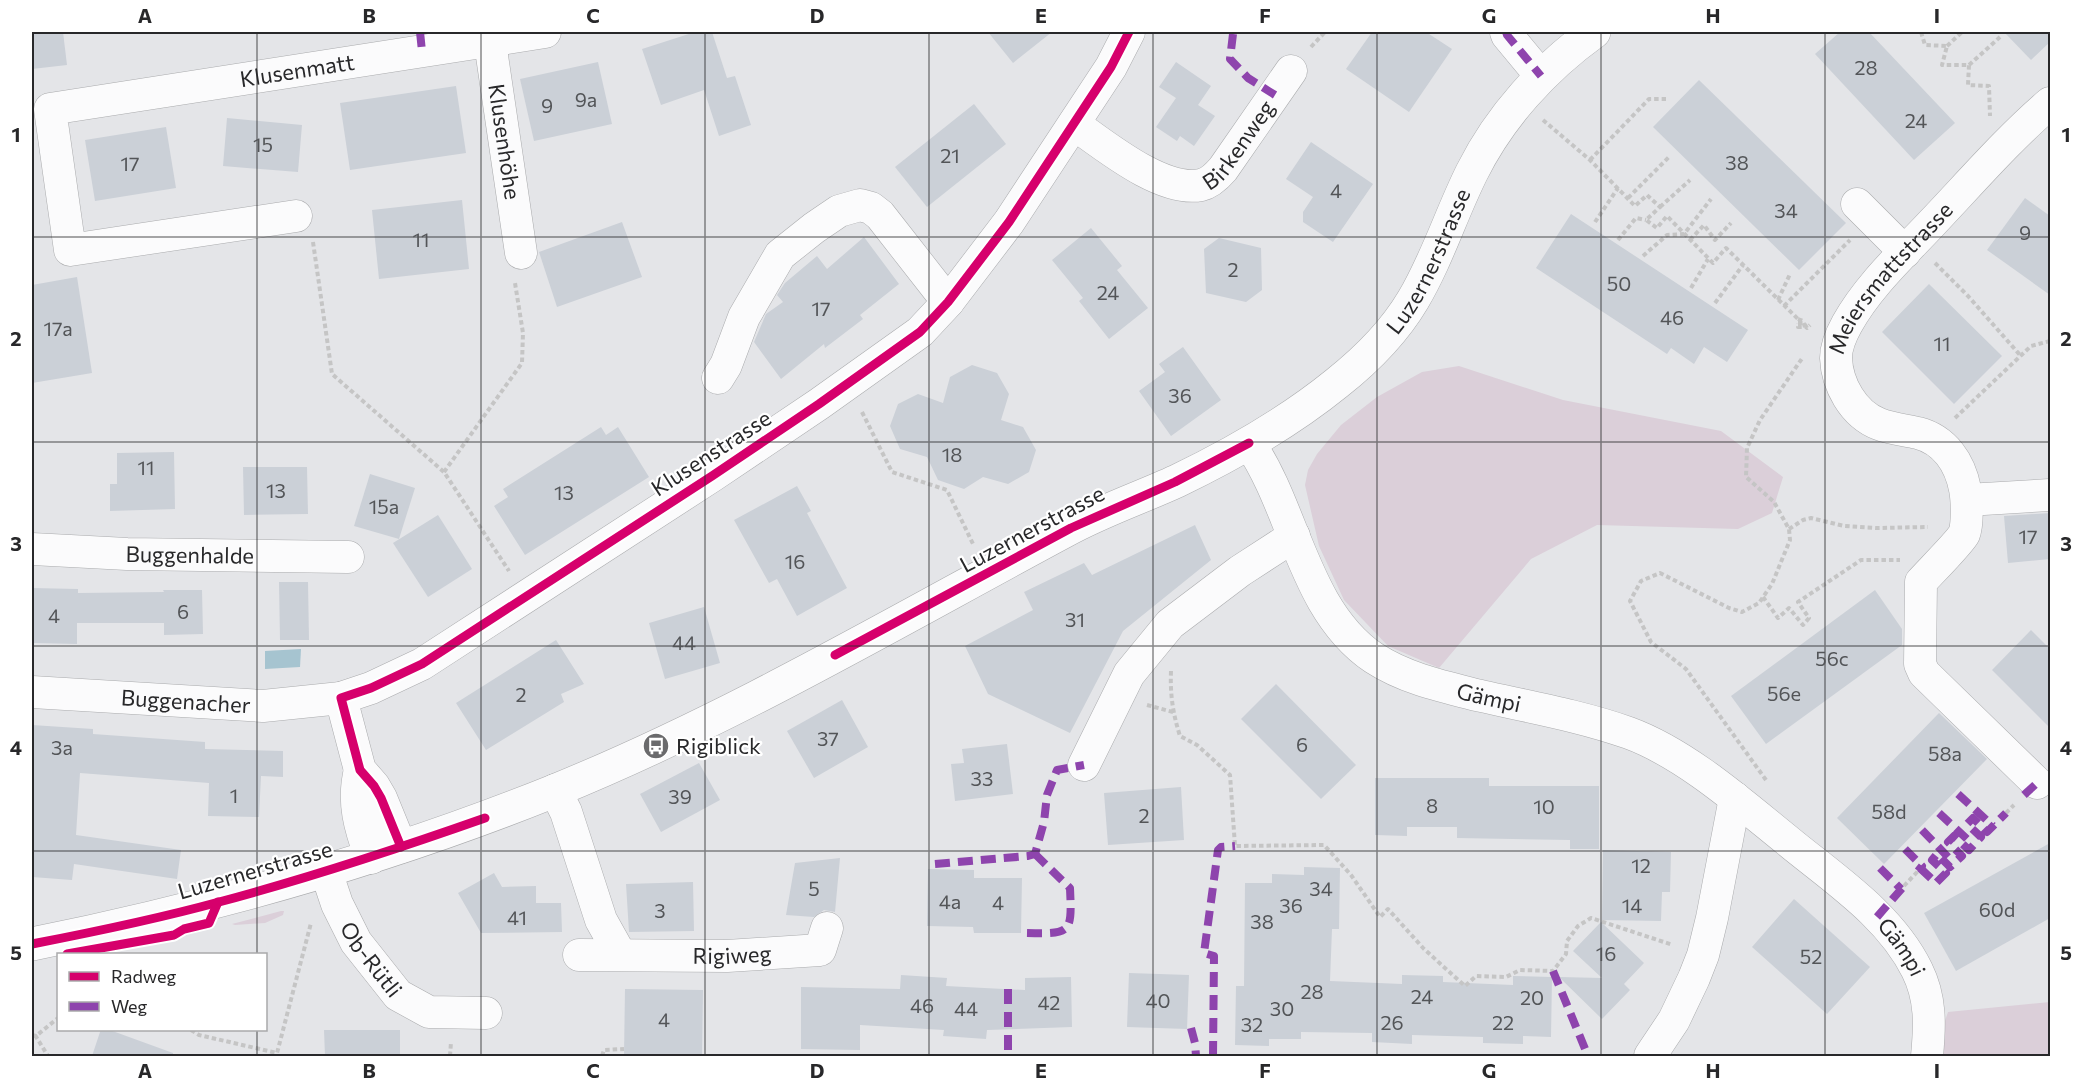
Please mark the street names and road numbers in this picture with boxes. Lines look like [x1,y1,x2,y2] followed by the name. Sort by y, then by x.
[238,48,356,92] street label: Klusenmatt
[483,82,527,201] street label: Klusenhöhe
[1197,95,1280,195] street label: Birkenweg
[1380,184,1476,339] street label: Luzernerstrasse
[1822,196,1958,357] street label: Meiersmattstrasse
[646,404,776,501] street label: Klusenstrasse
[955,479,1108,578] street label: Luzernerstrasse
[125,540,254,569] street label: Buggenhalde
[1454,677,1524,717] street label: Gämpi
[120,683,252,718] street label: Buggenacher
[175,835,335,904] street label: Luzernerstrasse
[1873,912,1932,980] street label: Gämpi
[335,917,408,1002] street label: Ob-Rütli
[693,939,772,969] street label: Rigiweg

